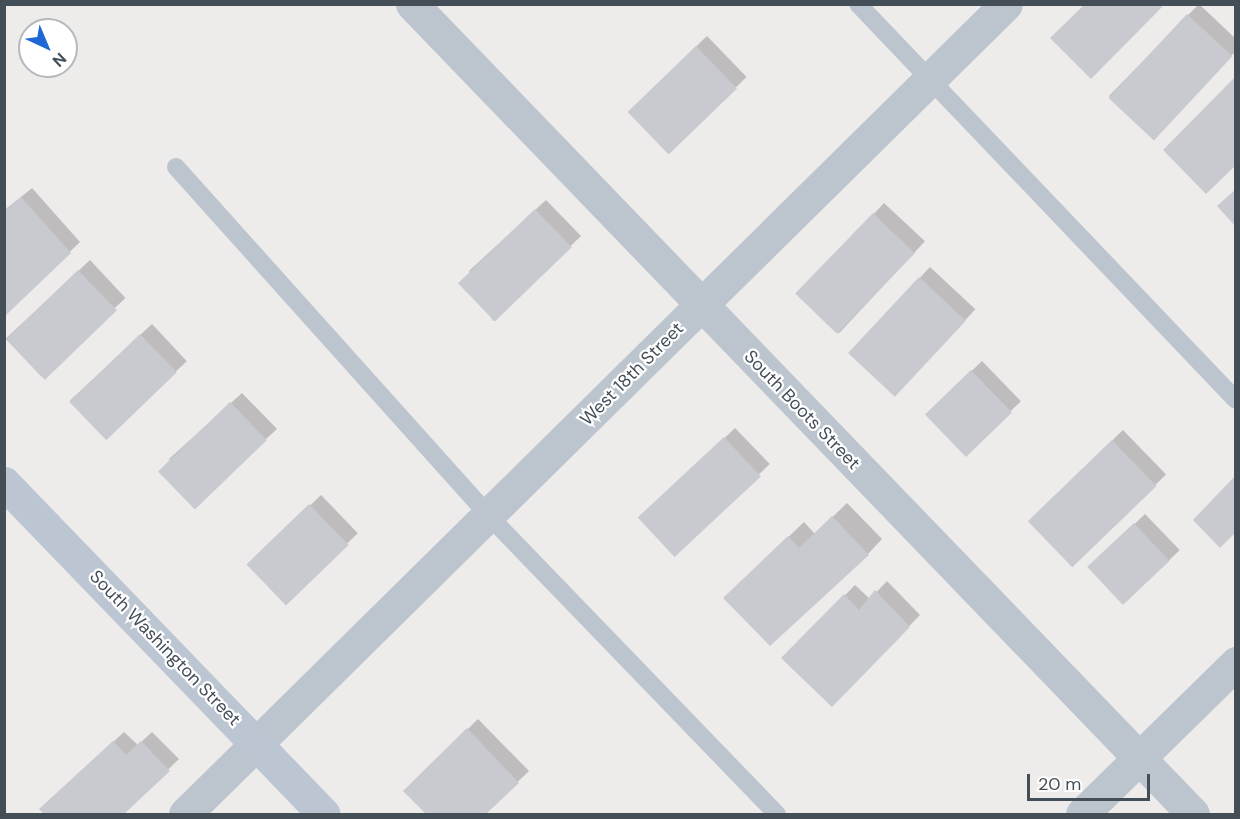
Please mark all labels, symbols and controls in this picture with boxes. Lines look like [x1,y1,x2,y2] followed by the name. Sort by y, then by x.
[18,18,78,78] north arrow
[48,48,71,71] text: N
[576,318,688,430] street label: West 18th Street
[740,346,864,474] street label: South Boots Street
[85,566,245,730] street label: South Washington Street
[1030,762,1153,800] scale bar
[1038,772,1081,796] text: 20 m

